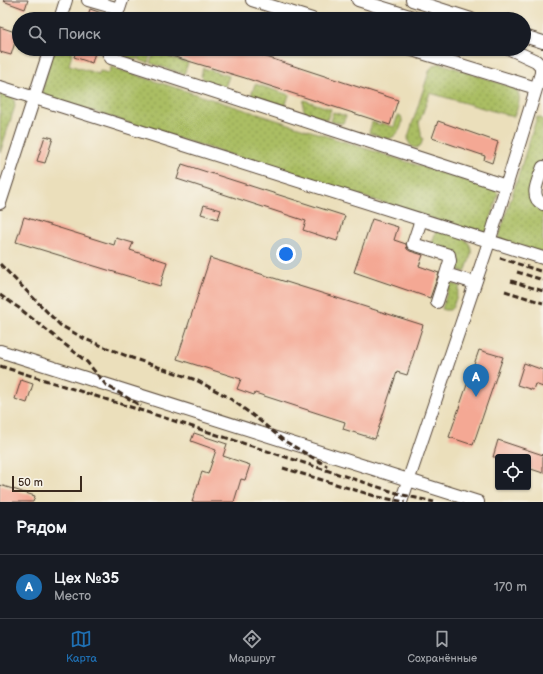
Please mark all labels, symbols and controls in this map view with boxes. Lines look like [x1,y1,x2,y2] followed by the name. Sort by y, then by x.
[12,12,531,56] search box
[26,23,48,45] icon: search
[58,25,101,44] text: Поиск
[276,244,296,264] your location
[463,364,489,397] pin: A
[495,454,531,490] map controls
[495,454,531,490] button: locate
[12,474,82,493] scale bar
[18,476,43,489] text: 50 m
[16,518,67,538] text: Рядом
[54,569,119,588] text: Цех №35
[25,579,33,595] text: A
[494,579,527,595] text: 170 m
[54,588,91,604] text: Место
[66,628,97,665] tab: Карта
[229,628,276,665] tab: Маршрут
[408,628,477,665] tab: Сохранённые

